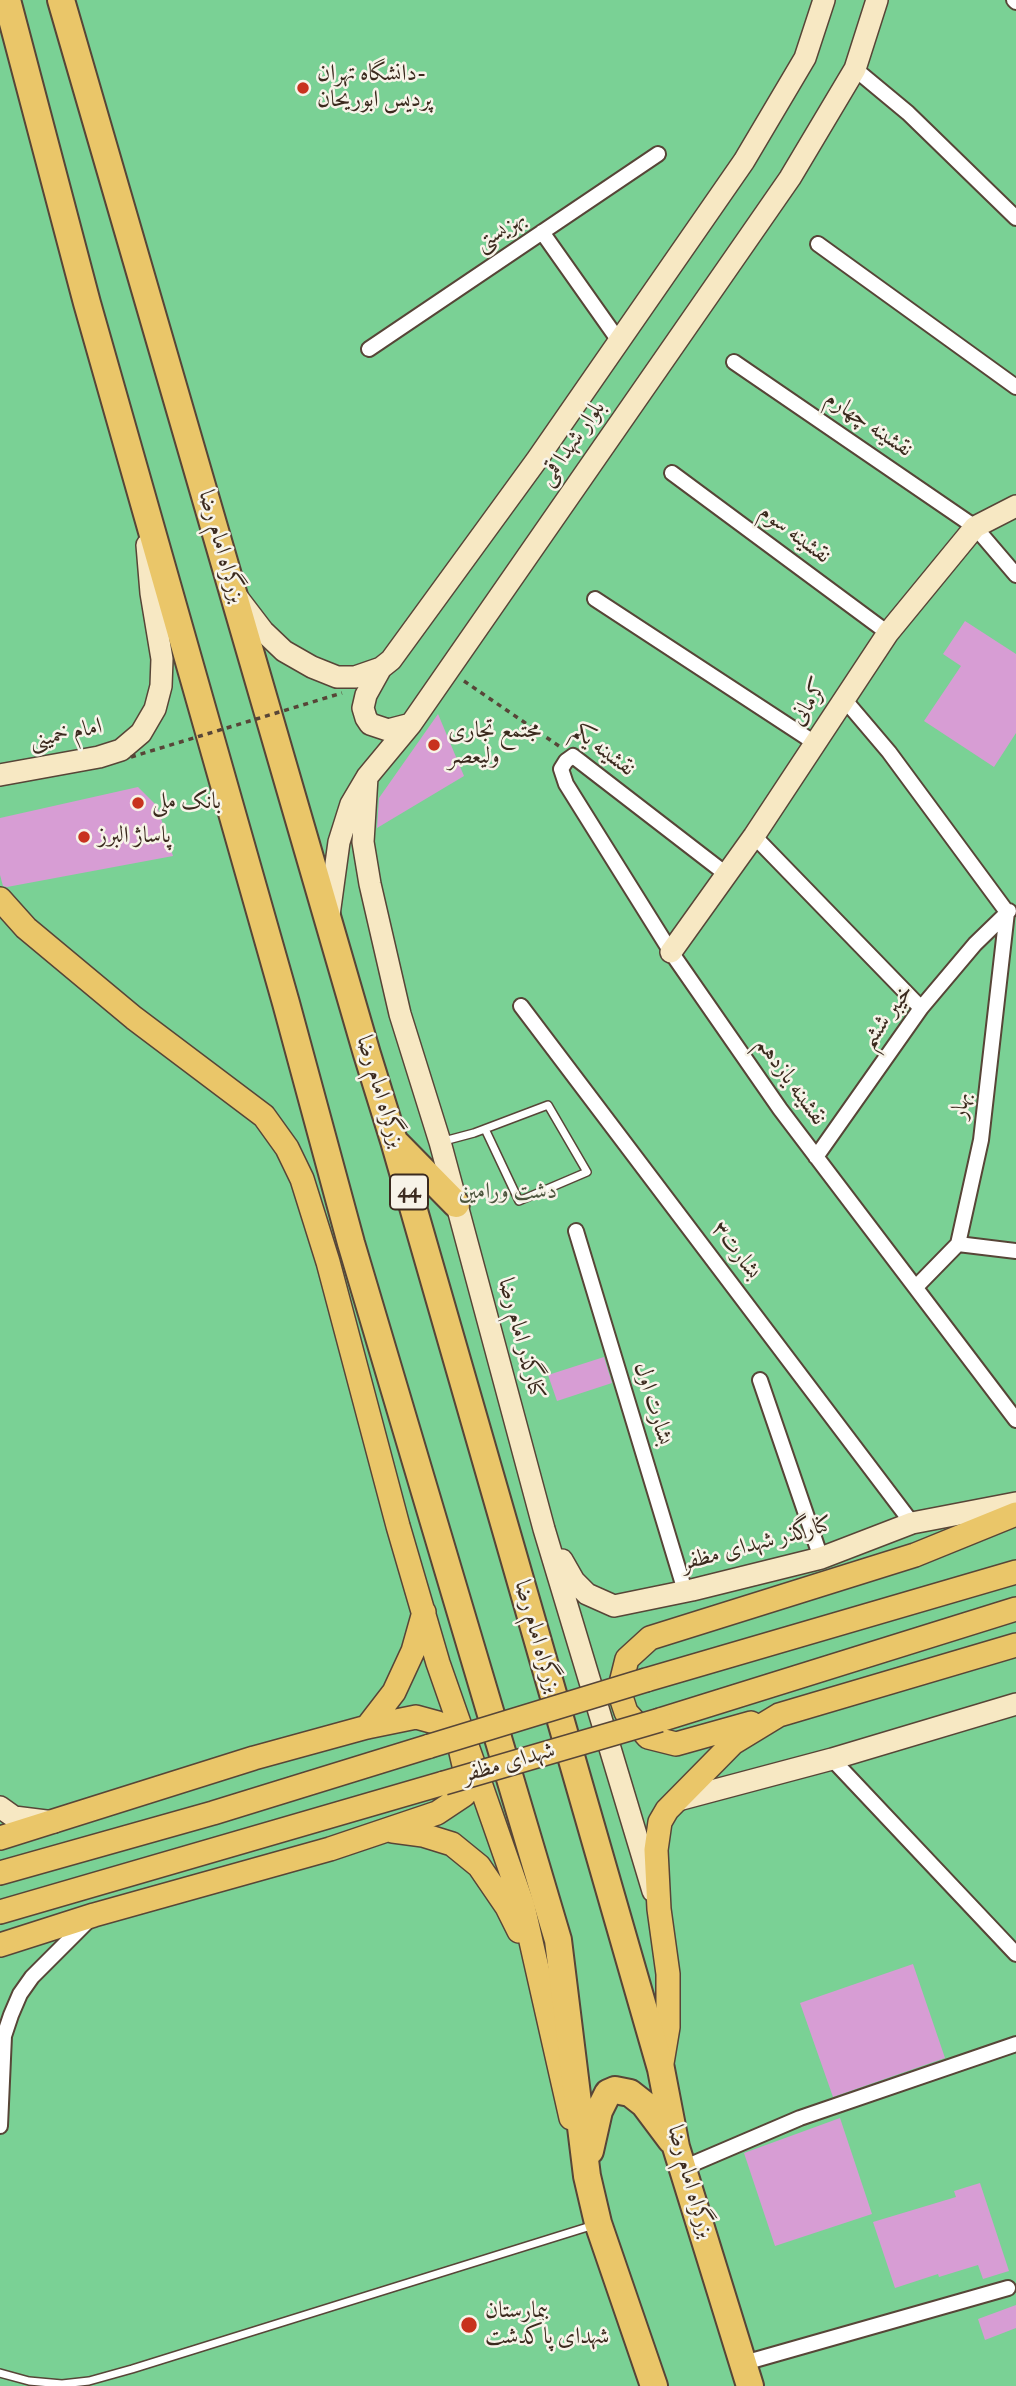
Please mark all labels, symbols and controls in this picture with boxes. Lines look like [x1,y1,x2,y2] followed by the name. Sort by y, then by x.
[317,61,432,115] place label: دانشگاه تهران- پردیس ابوریحان
[295,80,311,96] marker: دانشگاه تهران- پردیس ابوریحان
[470,205,532,259] street label: بهزیستی
[819,386,917,464] street label: نقشینه چهارم
[534,396,612,492] street label: بلوار شهدا قمی
[191,487,249,607] street label: بزرگراه امام رضا
[753,499,835,571] street label: نقشینه سوم
[785,674,835,732] street label: کرمانی
[27,714,105,756] street label: امام خمینی
[448,718,541,772] place label: مجتمع تجاری ولیعصر
[566,719,640,783] street label: نقشینه یکم
[426,737,442,753] marker: مجتمع تجاری ولیعصر
[152,789,221,817] place label: بانک ملی
[130,795,146,811] marker: بانک ملی
[98,823,171,851] place label: پاساژ البرز
[76,829,92,845] marker: پاساژ البرز
[855,979,921,1055] street label: خیبر ششم
[349,1032,409,1152] street label: بزرگراه امام رضا
[749,1032,831,1132] street label: نقشینه یازدهم
[947,1091,977,1121] street label: بهار
[390,1174,428,1210] road number: 44
[459,1179,557,1207] park label: دشت ورامین
[704,1217,766,1285] street label: بشارت۳
[491,1275,549,1403] street label: کنارگذر امام رضا
[626,1359,678,1449] street label: بشارت اول
[679,1512,835,1578] street label: کنارگذر شهدای مظفر
[507,1577,565,1697] street label: بزرگراه امام رضا
[460,1738,558,1790] street label: شهدای مظفر
[660,2122,718,2242] street label: بزرگراه امام رضا
[485,2298,610,2352] place label: بیمارستان شهدای پاکدشت
[459,2315,479,2335] marker: بیمارستان شهدای پاکدشت

